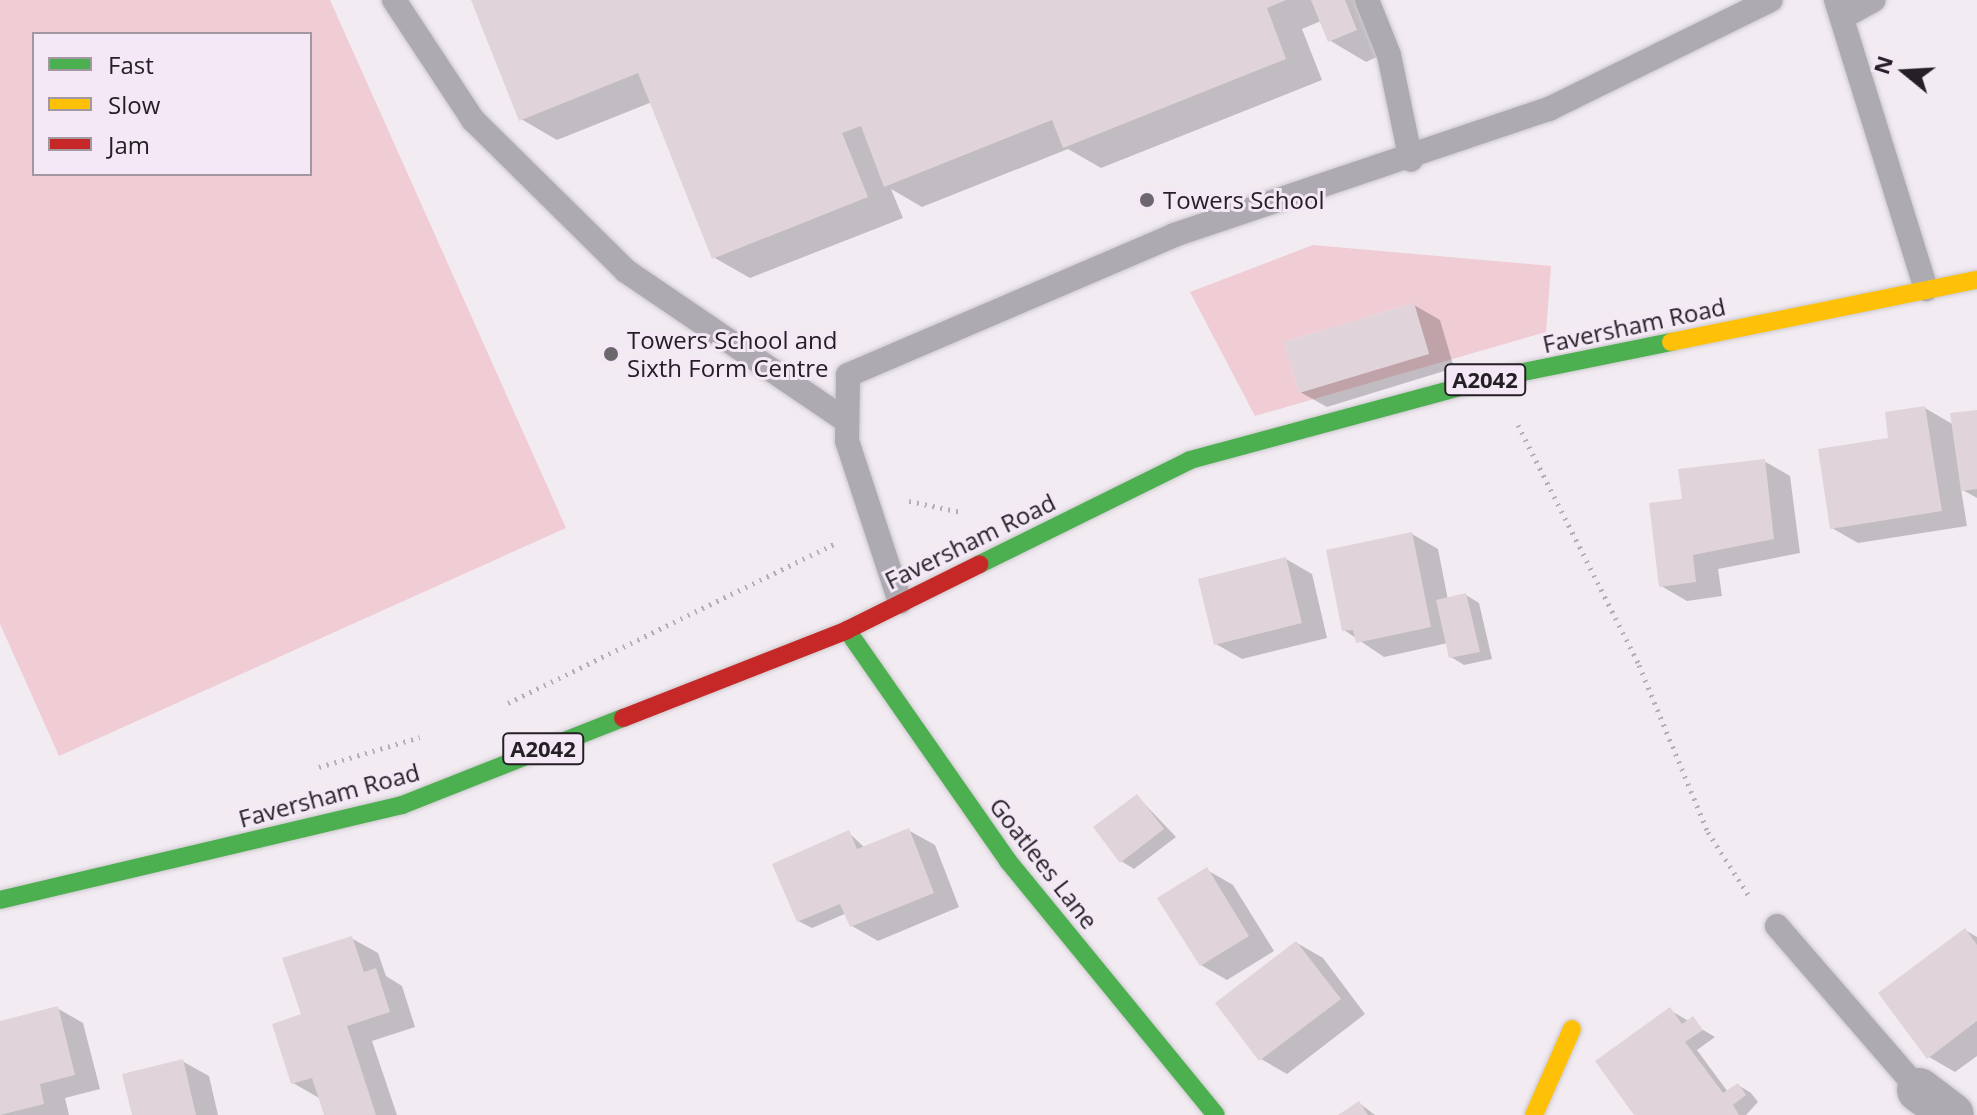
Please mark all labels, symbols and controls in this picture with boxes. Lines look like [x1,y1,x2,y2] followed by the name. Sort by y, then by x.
[32,32,312,176] legend
[1865,32,1945,112] north arrow
[108,48,154,81] text: Fast
[1865,51,1899,78] text: N
[108,88,160,121] text: Slow
[108,128,150,161] text: Jam
[1163,186,1325,214] place label: Towers School
[1138,191,1156,209] marker: Towers School
[1540,292,1728,358] street label: Faversham Road
[627,326,837,382] place label: Towers School and Sixth Form Centre
[602,345,620,363] marker: Towers School and Sixth Form Centre
[1443,362,1527,398] road number: A2042
[880,487,1060,595] street label: Faversham Road
[501,731,585,767] road number: A2042
[235,757,423,833] street label: Faversham Road
[984,792,1104,934] street label: Goatlees Lane

